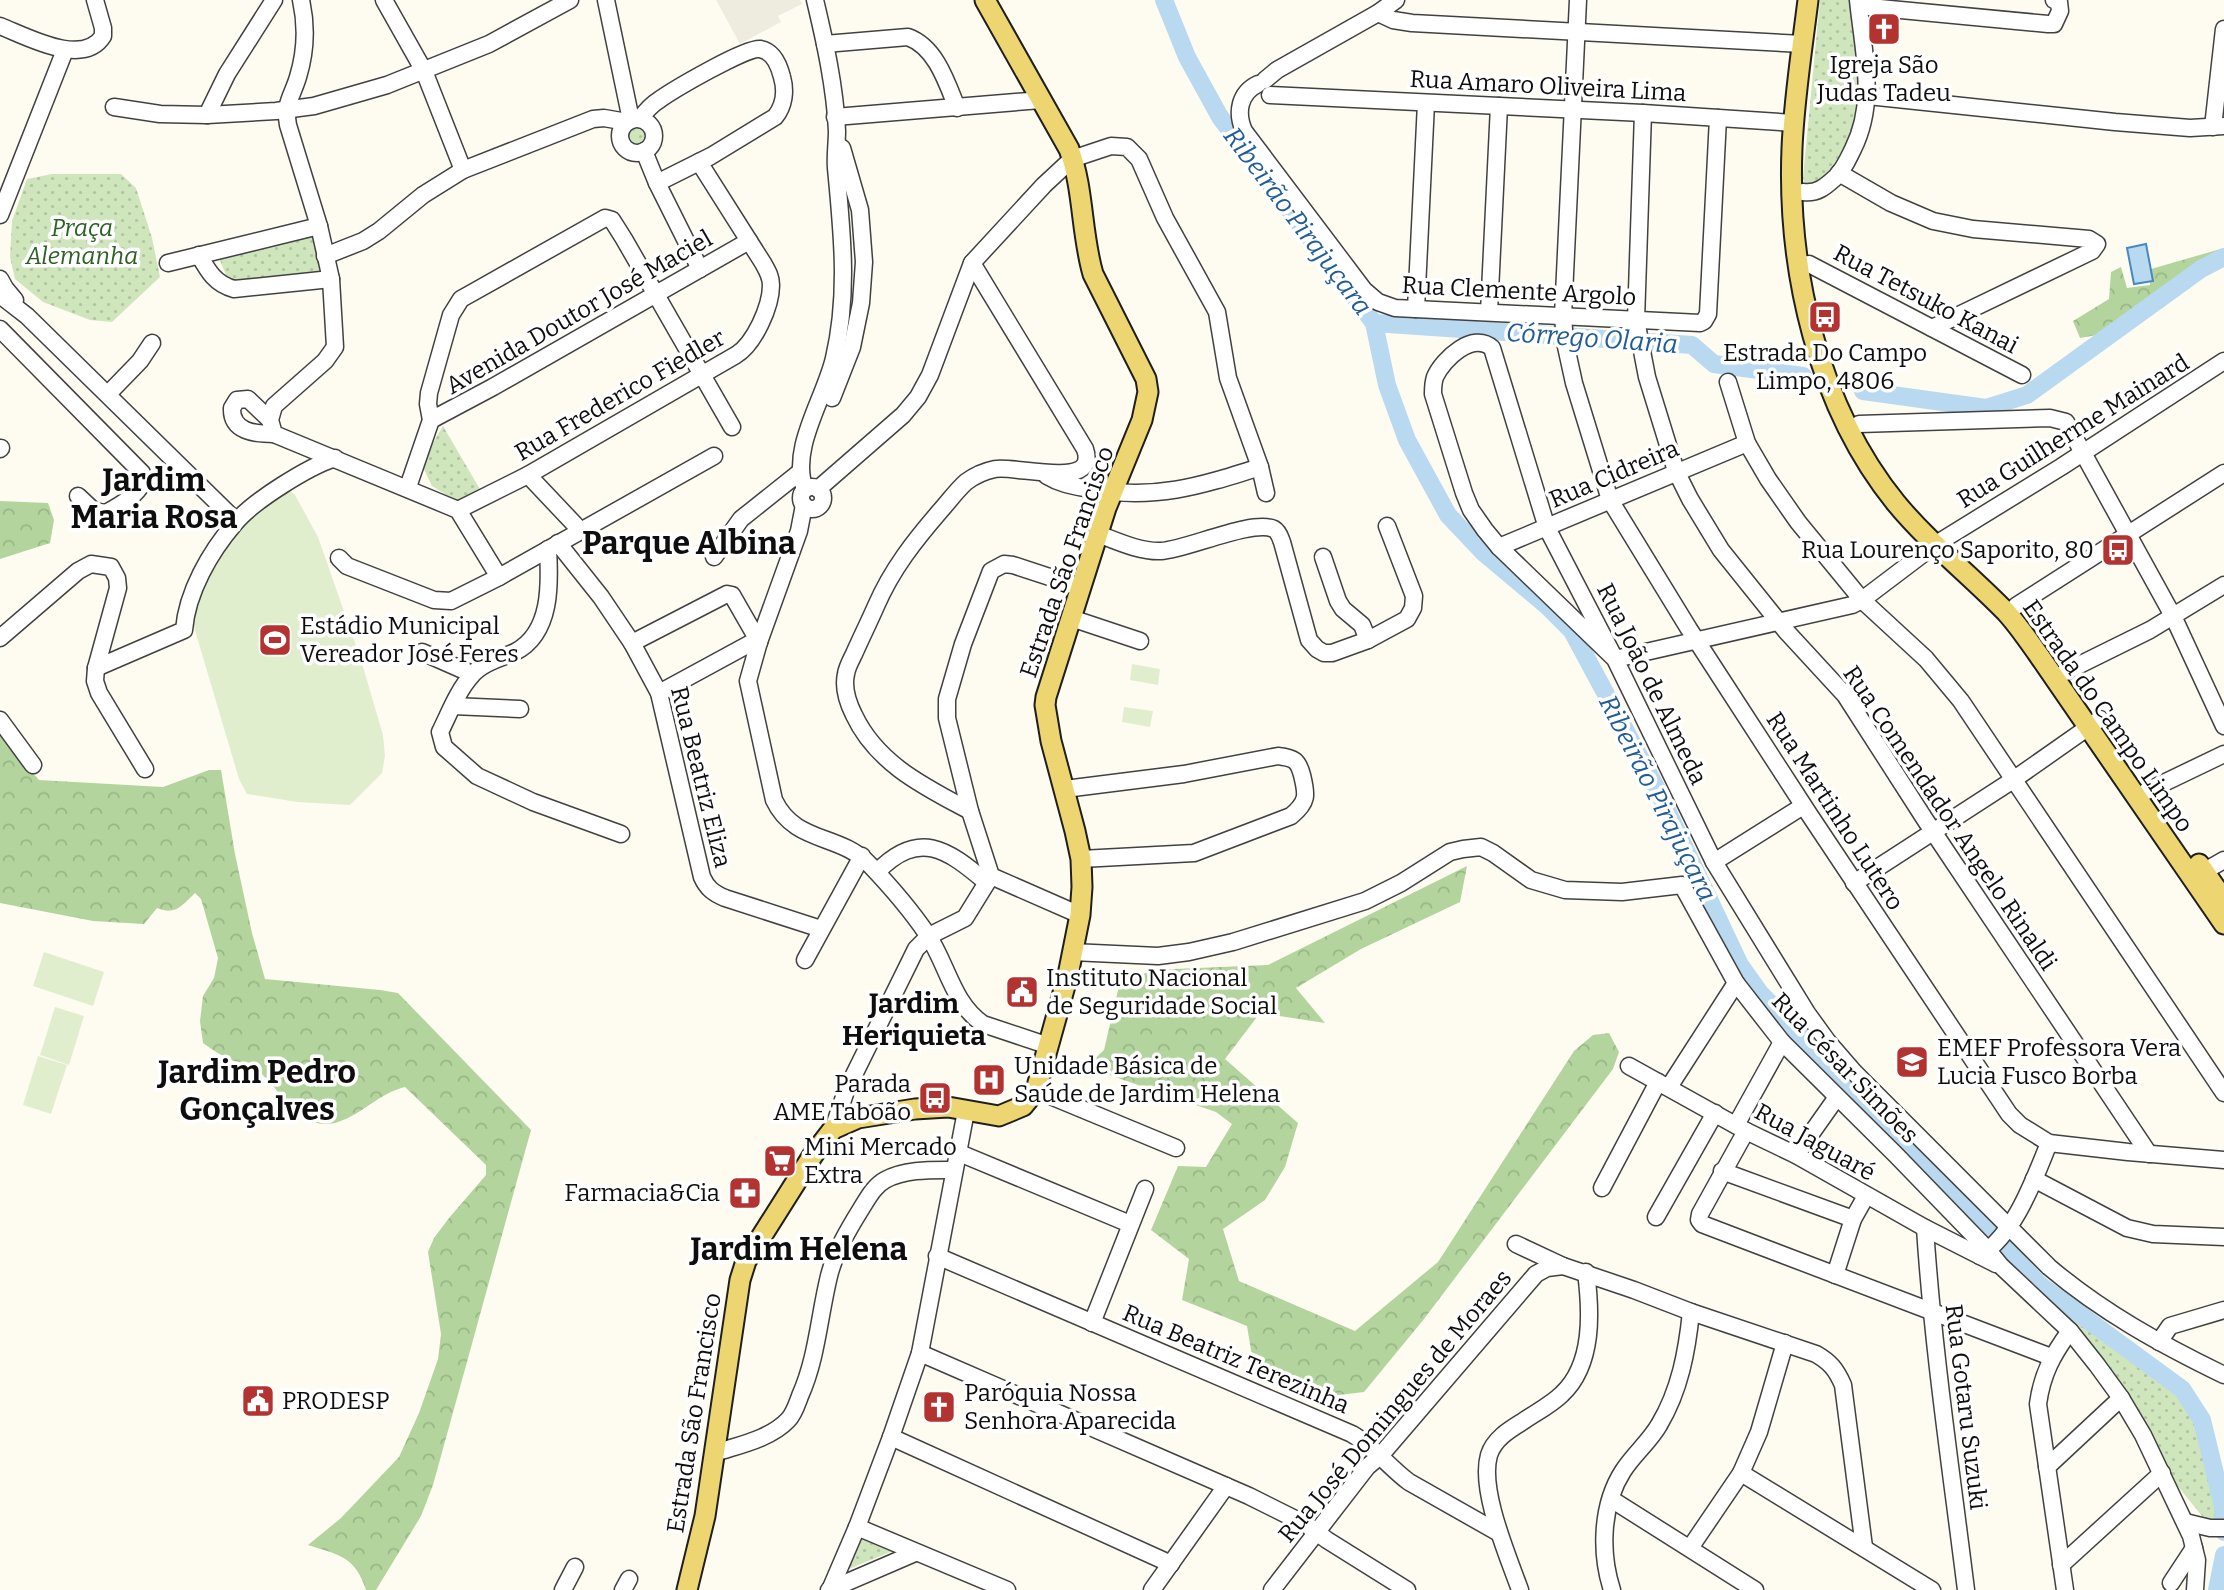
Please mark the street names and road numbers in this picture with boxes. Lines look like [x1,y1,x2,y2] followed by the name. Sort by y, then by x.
[1409,65,1687,107] street label: Rua Amaro Oliveira Lima
[441,224,717,400] street label: Avenida Doutor José Maciel
[1829,239,2023,359] street label: Rua Tetsuko Kanai
[1401,271,1637,311] street label: Rua Clemente Argolo
[510,323,730,467] street label: Rua Frederico Fiedler
[1952,348,2194,514] street label: Rua Guilherme Mainard
[1545,434,1683,514] street label: Rua Cidreira
[1014,443,1120,681] street label: Estrada São Francisco
[1591,579,1713,789] street label: Rua João de Almeda
[2017,594,2199,838] street label: Estrada do Campo Limpo
[1837,660,2063,976] street label: Rua Comendador Angelo Rinaldi
[665,683,737,871] street label: Rua Beatriz Eliza
[1760,707,1910,915] street label: Rua Martinho Lutero
[1766,987,1924,1149] street label: Rua César Simões
[1750,1097,1880,1187] street label: Rua Jaguaré
[1273,1264,1517,1548] street label: Rua José Domingues de Moraes
[661,1291,727,1535] street label: Estrada São Francisco
[1119,1299,1353,1419] street label: Rua Beatriz Terezinha
[1940,1303,1992,1511] street label: Rua Gotaru Suzuki

